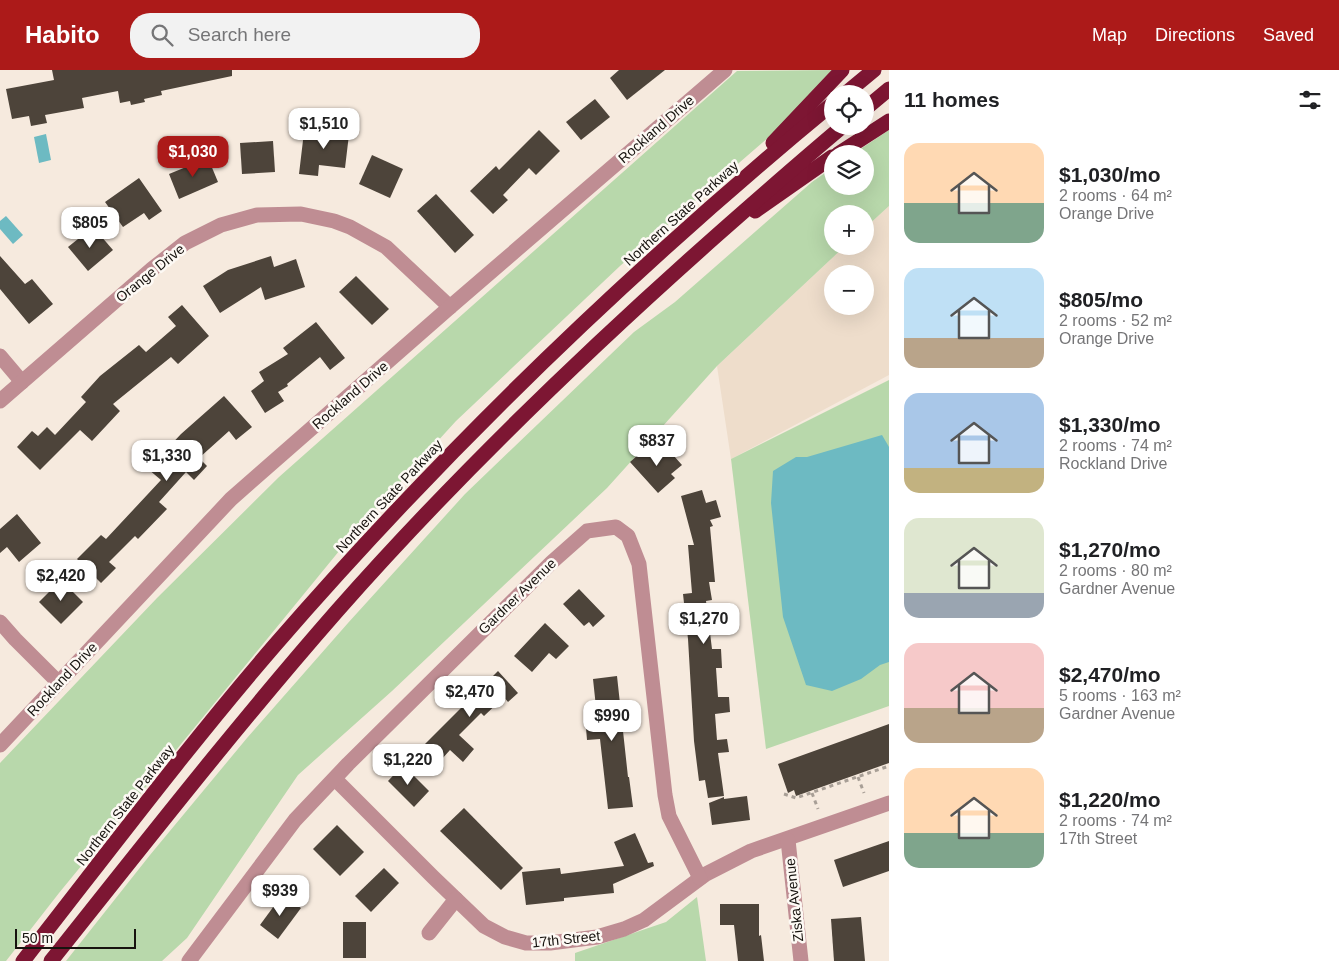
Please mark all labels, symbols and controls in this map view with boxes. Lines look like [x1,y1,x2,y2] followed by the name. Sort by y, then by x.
[130,13,480,58] search box
[25,21,100,48] text: Habito
[148,21,176,49] icon: search
[188,24,291,45] text: Search here
[1092,25,1127,45] text: Map
[1155,25,1235,45] text: Directions
[1263,25,1314,45] text: Saved
[824,85,874,315] map controls
[824,85,874,135] button: locate
[1296,86,1324,114] icon: filters
[904,88,1000,111] text: 11 homes
[615,92,697,166] street label: Rockland Drive
[283,108,365,150] pin: $1,510
[300,115,348,132] text: $1,510
[152,136,234,178] pin: $1,030
[169,143,217,160] text: $1,030
[824,145,874,195] button: layers
[620,157,742,269] street label: Northern State Parkway
[944,163,1004,223] icon: home
[1059,163,1161,186] text: $1,030/mo
[1059,187,1172,204] text: 2 rooms · 64 m²
[824,205,874,255] button: +
[1059,205,1154,222] text: Orange Drive
[60,206,120,249] pin: $805
[72,214,108,231] text: $805
[113,240,188,305] street label: Orange Drive
[824,265,874,315] button: −
[944,288,1004,348] icon: home
[1059,288,1143,311] text: $805/mo
[1059,312,1172,329] text: 2 rooms · 52 m²
[1059,330,1154,347] text: Orange Drive
[309,358,391,432] street label: Rockland Drive
[944,413,1004,473] icon: home
[1059,413,1161,436] text: $1,330/mo
[627,424,687,467] pin: $837
[639,432,675,449] text: $837
[332,436,446,556] street label: Northern State Parkway
[1059,437,1172,454] text: 2 rooms · 74 m²
[126,440,208,482] pin: $1,330
[143,447,191,464] text: $1,330
[1059,455,1167,472] text: Rockland Drive
[944,538,1004,598] icon: home
[1059,538,1161,561] text: $1,270/mo
[475,555,559,637] street label: Gardner Avenue
[20,560,102,602] pin: $2,420
[1059,562,1172,579] text: 2 rooms · 80 m²
[37,567,85,584] text: $2,420
[1059,580,1175,597] text: Gardner Avenue
[663,602,745,645] pin: $1,270
[680,610,728,627] text: $1,270
[24,639,100,719] street label: Rockland Drive
[944,663,1004,723] icon: home
[1059,663,1161,686] text: $2,470/mo
[429,676,511,718] pin: $2,470
[446,683,494,700] text: $2,470
[1059,687,1181,704] text: 5 rooms · 163 m²
[582,700,642,742] pin: $990
[1059,705,1175,722] text: Gardner Avenue
[594,707,630,724] text: $990
[73,742,177,868] street label: Northern State Parkway
[367,744,449,786] pin: $1,220
[384,751,432,768] text: $1,220
[944,788,1004,848] icon: home
[1059,788,1161,811] text: $1,220/mo
[1059,812,1172,829] text: 2 rooms · 74 m²
[1059,830,1137,847] text: 17th Street
[782,857,806,943] street label: Ziska Avenue
[250,874,310,917] pin: $939
[262,882,298,899] text: $939
[15,926,136,949] scale bar
[531,927,601,951] street label: 17th Street
[22,930,53,946] text: 50 m

